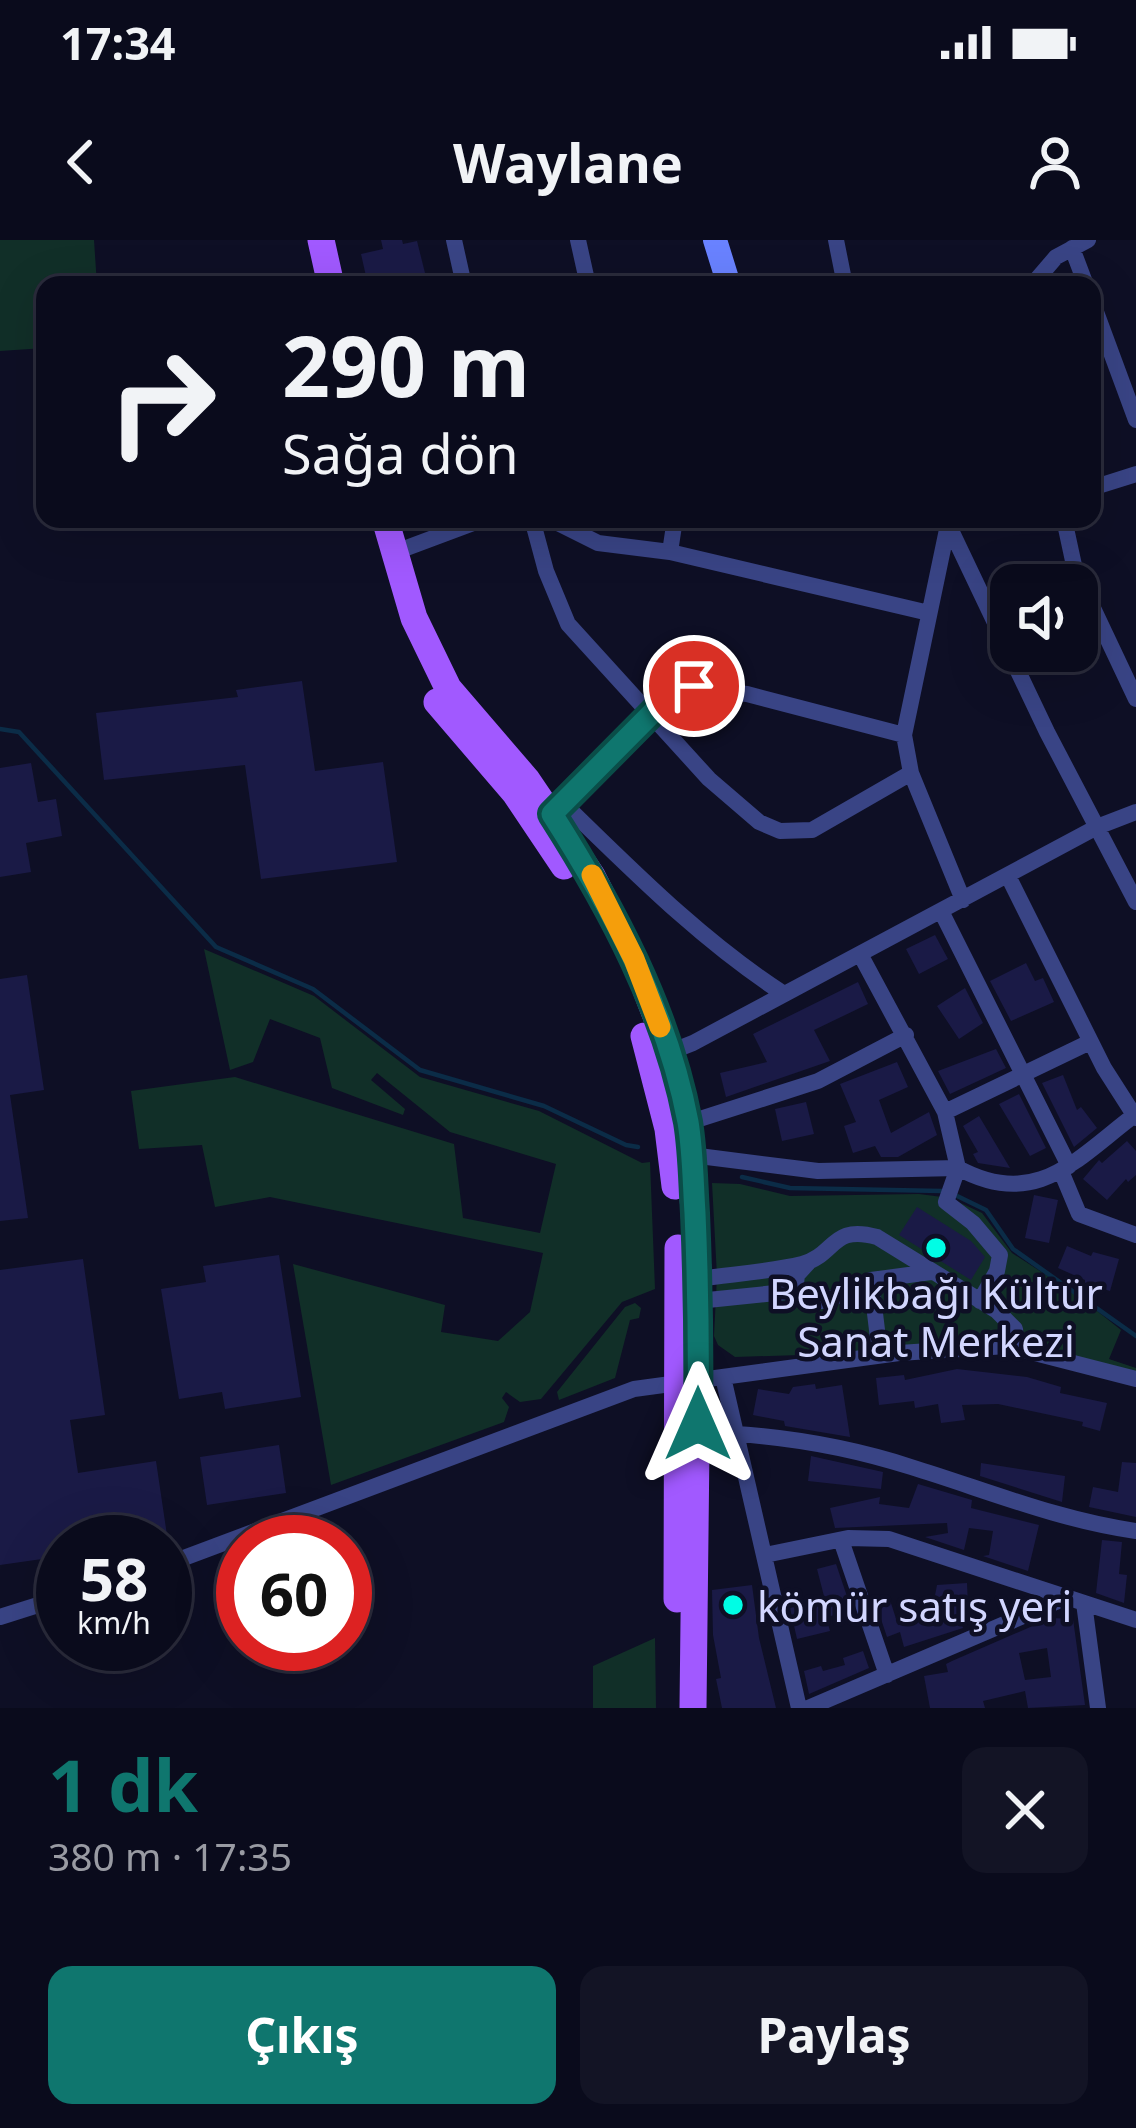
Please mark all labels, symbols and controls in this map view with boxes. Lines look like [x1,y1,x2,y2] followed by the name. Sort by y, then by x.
[60,12,176,73] text: 17:34
[453,125,683,199] text: Waylane
[48,129,114,195] icon: back
[1022,129,1088,195] icon: person
[282,307,530,422] text: 290 m
[84,324,240,480] icon: right
[282,416,519,490] text: Sağa dön
[990,564,1098,672] map controls
[990,564,1098,672] button: sound
[643,635,745,737] pin
[661,653,727,719] icon: arrive
[923,1235,949,1261] marker: Beylikbağı Kültür Sanat Merkezi
[769,1264,1103,1369] place label: Beylikbağı Kültür Sanat Merkezi
[635,1361,761,1487] position arrow
[216,1515,372,1671] speed limit sign: 60
[80,1537,148,1619] text: 58
[757,1577,1072,1634] place label: kömür satış yeri
[720,1592,746,1618] marker: kömür satış yeri
[77,1602,151,1643] text: km/h
[48,1735,198,1833] text: 1 dk
[962,1747,1088,1873] button: close
[48,1829,292,1882] text: 380 m · 17:35
[48,1966,556,2104] button: Çıkış
[580,1966,1088,2104] button: Paylaş

